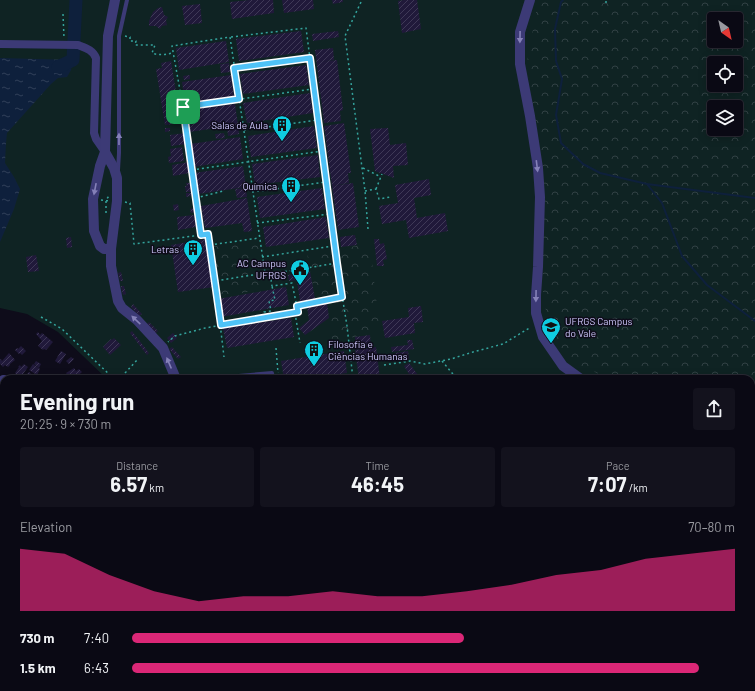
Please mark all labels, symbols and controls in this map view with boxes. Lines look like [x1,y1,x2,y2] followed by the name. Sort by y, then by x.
[707,12,743,48] north arrow
[707,12,743,136] map controls
[517,31,523,44] one-way arrow
[707,56,743,92] button: locate
[166,90,200,124] pin
[172,96,194,118] icon: arrive
[707,100,743,136] button: layers
[271,114,293,142] building icon: Salas de Aula
[211,119,268,131] place label: Salas de Aula
[116,132,122,145] one-way arrow
[534,160,541,172] one-way arrow
[280,175,302,203] building icon: Química
[243,180,277,192] place label: Química
[92,183,98,196] one-way arrow
[182,238,204,266] building icon: Letras
[151,243,179,255] place label: Letras
[237,257,286,281] place label: AC Campus UFRGS
[289,258,311,286] public building icon: AC Campus UFRGS
[533,290,539,303] one-way arrow
[131,315,141,324] one-way arrow
[565,315,633,339] place label: UFRGS Campus do Vale
[540,316,562,344] school or university icon: UFRGS Campus do Vale
[328,338,408,362] place label: Filosofia e Ciências Humanas
[303,339,325,367] building icon: Filosofia e Ciências Humanas
[166,357,172,369] one-way arrow
[20,388,134,414] text: Evening run
[693,388,735,430] button: share
[20,416,111,432] text: 20:25 · 9 × 730 m
[116,459,158,472] text: Distance
[366,459,389,472] text: Time
[606,459,630,472] text: Pace
[110,472,147,496] text: 6.57
[351,472,404,496] text: 46:45
[588,472,626,496] text: 7:07
[147,481,164,494] text: km
[626,481,648,494] text: /km
[20,519,72,535] text: Elevation
[688,519,735,535] text: 70–80 m
[20,630,54,646] text: 730 m
[84,630,109,646] text: 7:40
[20,660,56,676] text: 1.5 km
[84,660,109,676] text: 6:43

